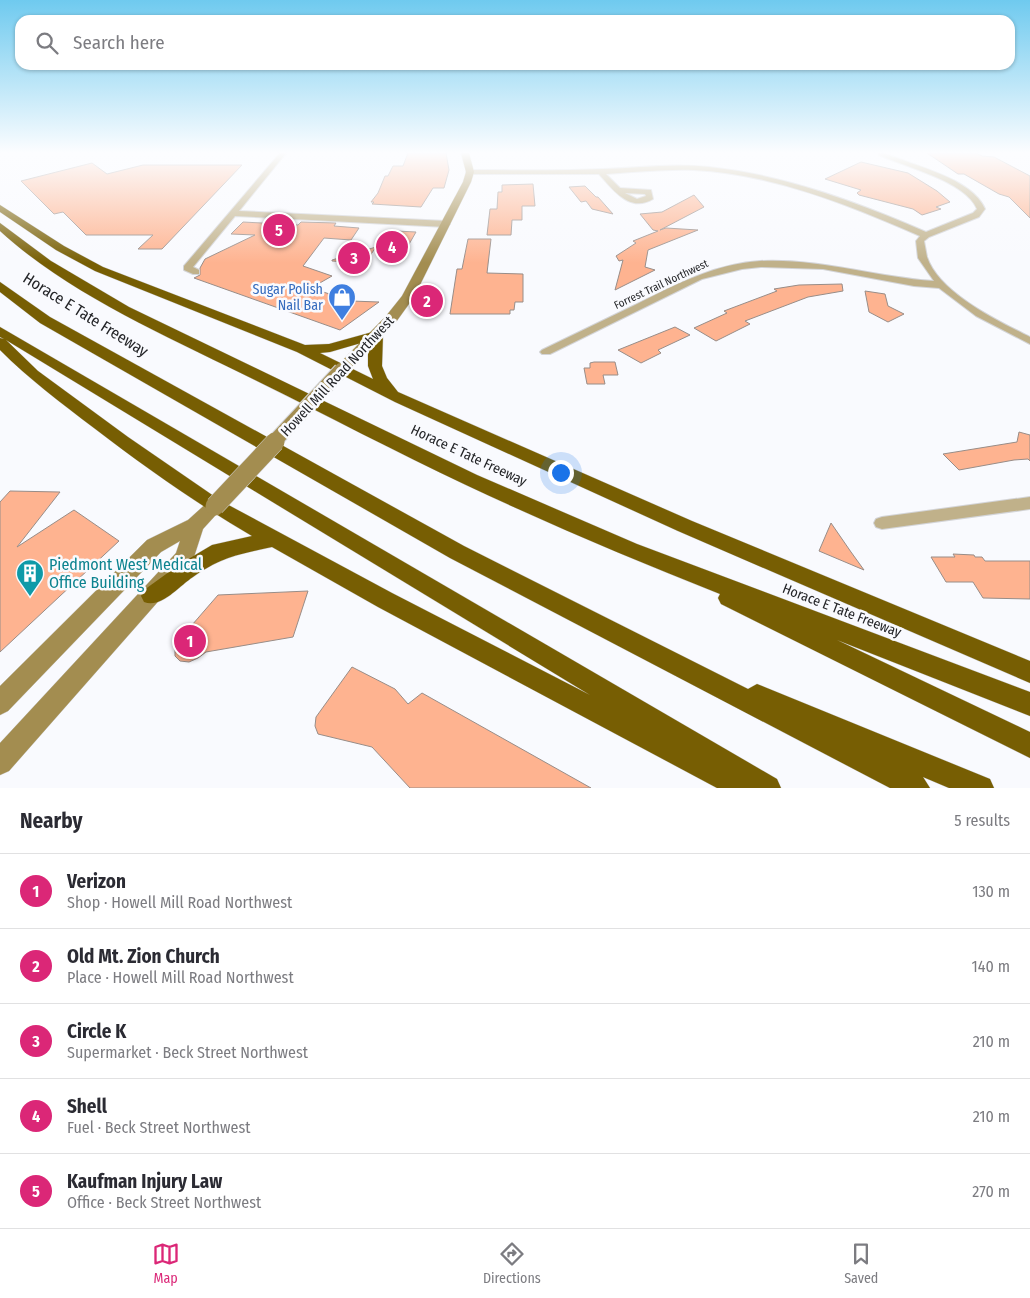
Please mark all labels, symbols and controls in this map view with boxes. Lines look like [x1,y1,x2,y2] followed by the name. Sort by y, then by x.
[15,15,1015,70] search box
[33,29,61,57] icon: search
[73,31,165,54] text: Search here
[263,211,295,249] pin: 5
[376,228,408,266] pin: 4
[338,239,370,277] pin: 3
[612,257,711,312] street label: Forrest Trail Northwest
[20,268,153,361] street label: Horace E Tate Freeway
[253,281,323,314] place label: Sugar Polish Nail Bar
[327,282,357,321] shop icon: Sugar Polish Nail Bar
[411,282,443,320] pin: 2
[277,312,398,440] street label: Howell Mill Road Northwest
[408,421,530,490] street label: Horace E Tate Freeway
[548,460,574,486] your location
[49,555,202,592] place label: Piedmont West Medical Office Building
[15,558,45,597] building icon: Piedmont West Medical Office Building
[780,580,904,641] street label: Horace E Tate Freeway
[174,622,206,660] pin: 1
[20,808,82,834] text: Nearby
[954,811,1010,830] text: 5 results
[67,870,126,893] text: Verizon
[33,882,39,901] text: 1
[972,882,1010,901] text: 130 m
[67,893,292,912] text: Shop · Howell Mill Road Northwest
[67,945,220,968] text: Old Mt. Zion Church
[32,957,40,976] text: 2
[972,957,1010,976] text: 140 m
[67,968,294,987] text: Place · Howell Mill Road Northwest
[67,1020,126,1043] text: Circle K
[32,1032,40,1051] text: 3
[973,1032,1010,1051] text: 210 m
[67,1043,308,1062] text: Supermarket · Beck Street Northwest
[67,1095,107,1118] text: Shell
[32,1107,40,1126] text: 4
[973,1107,1010,1126] text: 210 m
[67,1118,250,1137] text: Fuel · Beck Street Northwest
[67,1170,222,1193] text: Kaufman Injury Law
[32,1182,40,1201] text: 5
[972,1182,1010,1201] text: 270 m
[67,1193,261,1212] text: Office · Beck Street Northwest
[152,1240,180,1287] tab: Map
[483,1240,541,1287] tab: Directions
[844,1240,878,1287] tab: Saved

